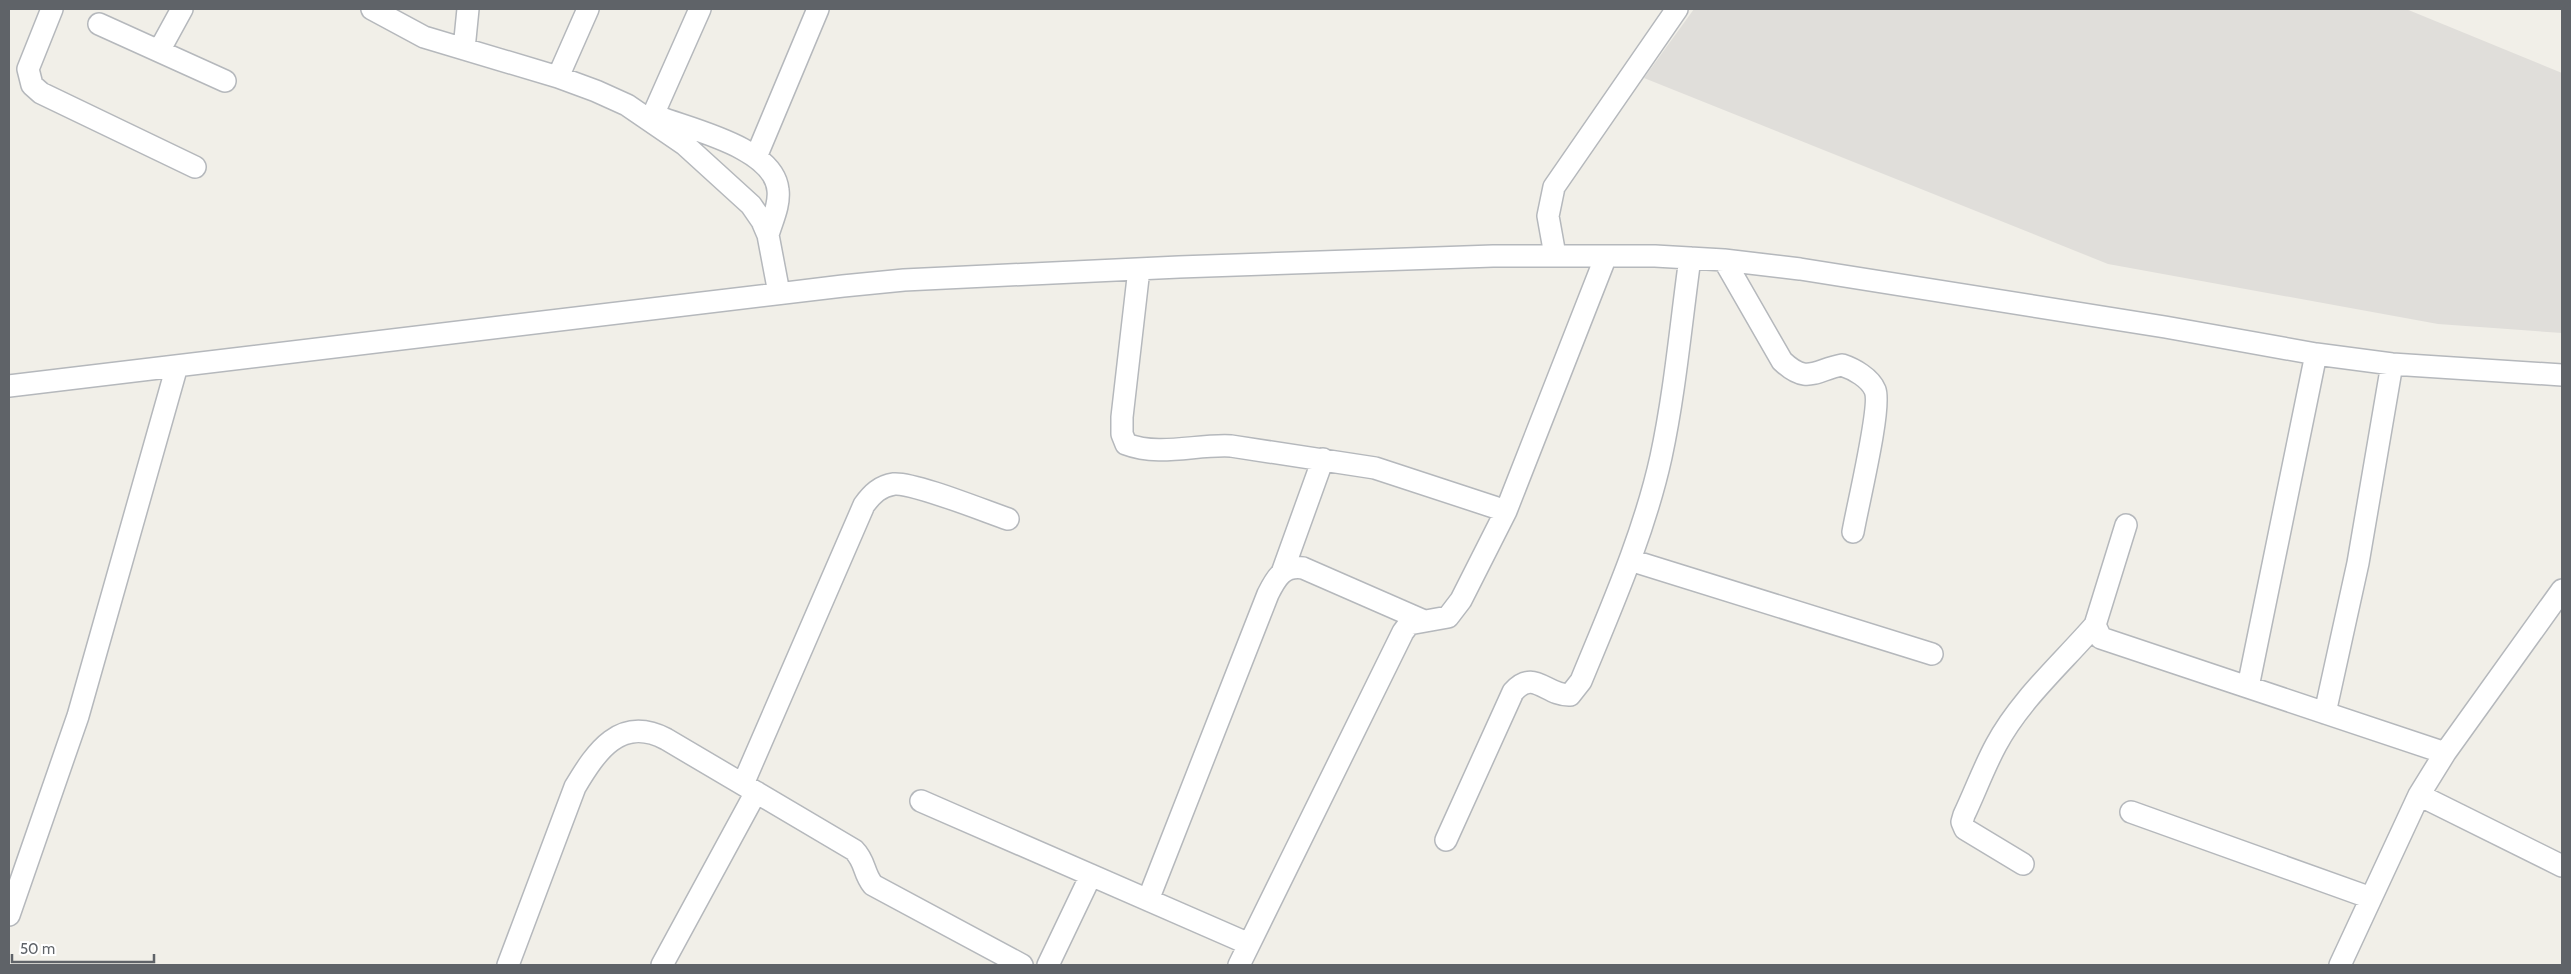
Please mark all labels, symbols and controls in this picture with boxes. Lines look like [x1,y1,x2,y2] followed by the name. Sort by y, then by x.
[12,932,155,964] scale bar
[20,940,55,958] text: 50 m

